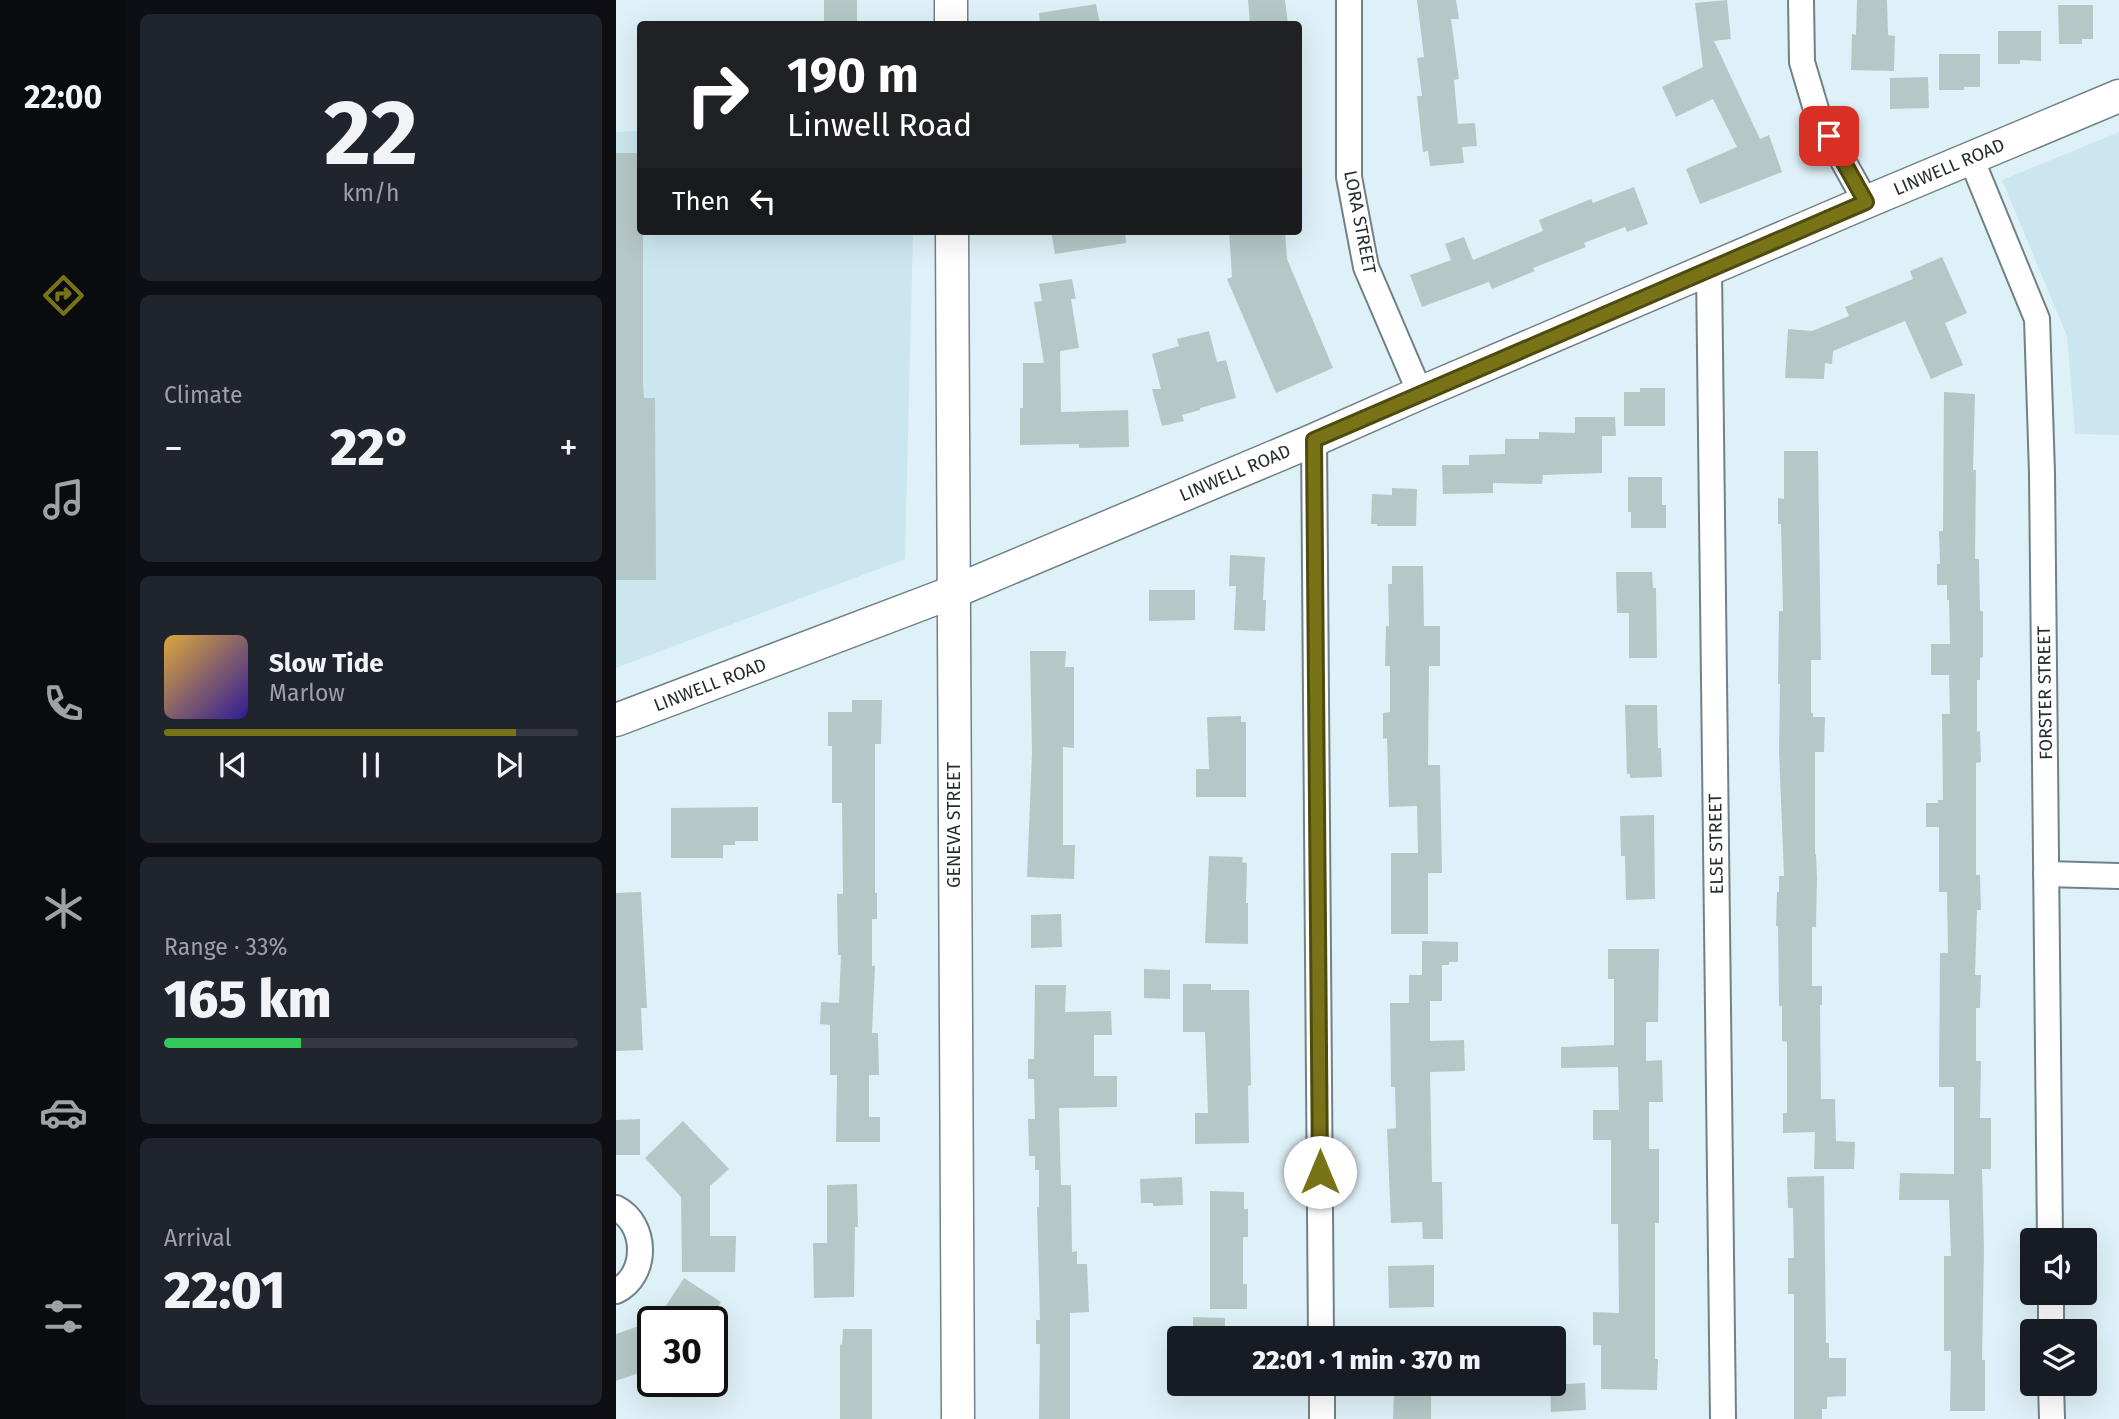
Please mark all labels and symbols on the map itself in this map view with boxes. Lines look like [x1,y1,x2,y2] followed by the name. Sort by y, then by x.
[1799,106,1859,166] pin
[1890,134,2008,200] street label: LINWELL ROAD
[1339,168,1381,276] street label: LORA STREET
[1176,440,1294,506] street label: LINWELL ROAD
[2033,625,2057,760] street label: FORSTER STREET
[651,653,769,717] street label: LINWELL ROAD
[943,761,965,888] street label: GENEVA STREET
[1704,793,1728,895] street label: ELSE STREET
[1283,1135,1357,1209] position arrow
[637,1306,728,1397] speed limit sign: 30

